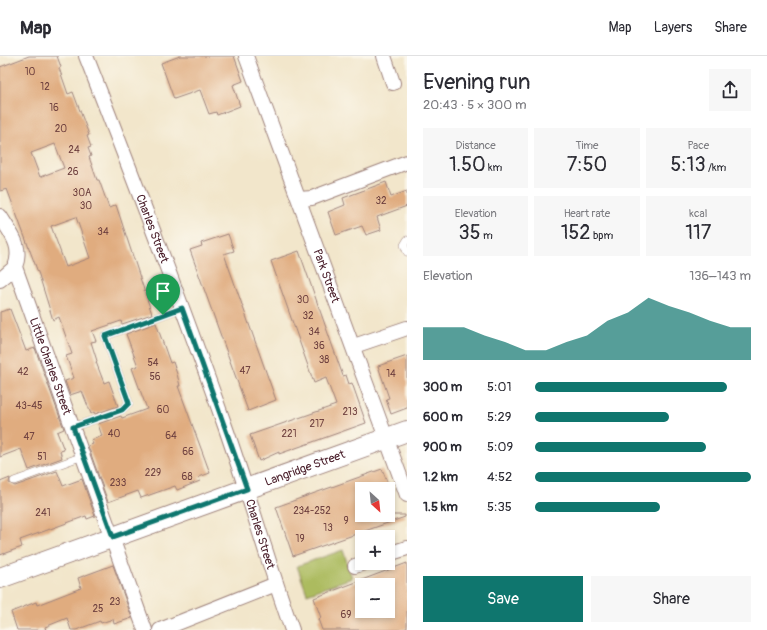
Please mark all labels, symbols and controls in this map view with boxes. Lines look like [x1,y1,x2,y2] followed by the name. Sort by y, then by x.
[20,16,51,40] text: Map
[609,19,632,36] text: Map
[654,19,692,36] text: Layers
[714,19,747,36] text: Share
[25,66,36,78] house number: 10
[423,68,531,96] text: Evening run
[709,69,751,111] button: share
[40,81,50,93] house number: 12
[423,97,526,113] text: 20:43 · 5 × 300 m
[49,102,59,114] house number: 16
[55,123,67,135] house number: 20
[456,139,496,152] text: Distance
[575,139,598,152] text: Time
[687,139,709,152] text: Pace
[68,144,80,156] house number: 24
[449,152,486,177] text: 1.50
[567,152,607,177] text: 7:50
[670,152,706,177] text: 5:13
[486,161,502,174] text: km
[706,161,726,174] text: /km
[67,166,79,178] house number: 26
[73,187,92,199] house number: 30A
[132,192,172,265] street label: Charles Street
[375,195,387,207] house number: 32
[80,200,92,212] house number: 30
[455,207,497,220] text: Elevation
[564,207,610,220] text: Heart rate
[689,207,707,220] text: kcal
[459,220,481,245] text: 35
[561,220,591,245] text: 152
[685,220,711,245] text: 117
[97,226,109,238] house number: 34
[481,229,493,242] text: m
[591,229,613,242] text: bpm
[309,247,343,305] street label: Park Street
[423,268,473,284] text: Elevation
[689,268,751,284] text: 136–143 m
[146,274,180,315] pin
[152,280,174,302] icon: arrive
[297,294,309,306] house number: 30
[302,310,314,322] house number: 32
[26,316,74,417] street label: Little Charles Street
[308,326,320,338] house number: 34
[313,340,325,352] house number: 36
[319,354,329,366] house number: 38
[147,357,159,369] house number: 54
[239,365,251,377] house number: 47
[17,366,29,378] house number: 42
[386,368,396,380] house number: 14
[149,371,161,383] house number: 56
[423,379,462,395] text: 300 m
[487,379,511,395] text: 5:01
[16,400,42,412] house number: 43-45
[157,404,169,416] house number: 60
[342,406,358,418] house number: 213
[423,409,463,425] text: 600 m
[487,409,511,425] text: 5:29
[310,418,325,430] house number: 217
[108,428,120,440] house number: 40
[281,428,297,440] house number: 221
[165,430,177,442] house number: 64
[23,431,35,443] house number: 47
[423,439,462,455] text: 900 m
[487,439,513,455] text: 5:09
[182,446,194,458] house number: 66
[263,447,347,490] street label: Langridge Street
[37,451,47,463] house number: 51
[145,467,161,479] house number: 229
[423,469,458,485] text: 1.2 km
[487,469,512,485] text: 4:52
[182,471,192,483] house number: 68
[110,477,127,489] house number: 233
[355,482,395,522] north arrow
[355,482,395,618] map controls
[242,498,278,571] street label: Charles Street
[423,499,458,515] text: 1.5 km
[487,499,512,515] text: 5:35
[293,505,331,517] house number: 234-252
[35,507,51,519] house number: 241
[343,515,349,527] house number: 9
[323,522,333,534] house number: 13
[355,530,395,570] button: +
[295,533,305,545] house number: 19
[423,576,583,622] button: Save
[591,576,751,622] button: Share
[355,578,395,618] button: −
[110,596,121,608] house number: 23
[92,603,104,615] house number: 25
[341,609,351,621] house number: 69

